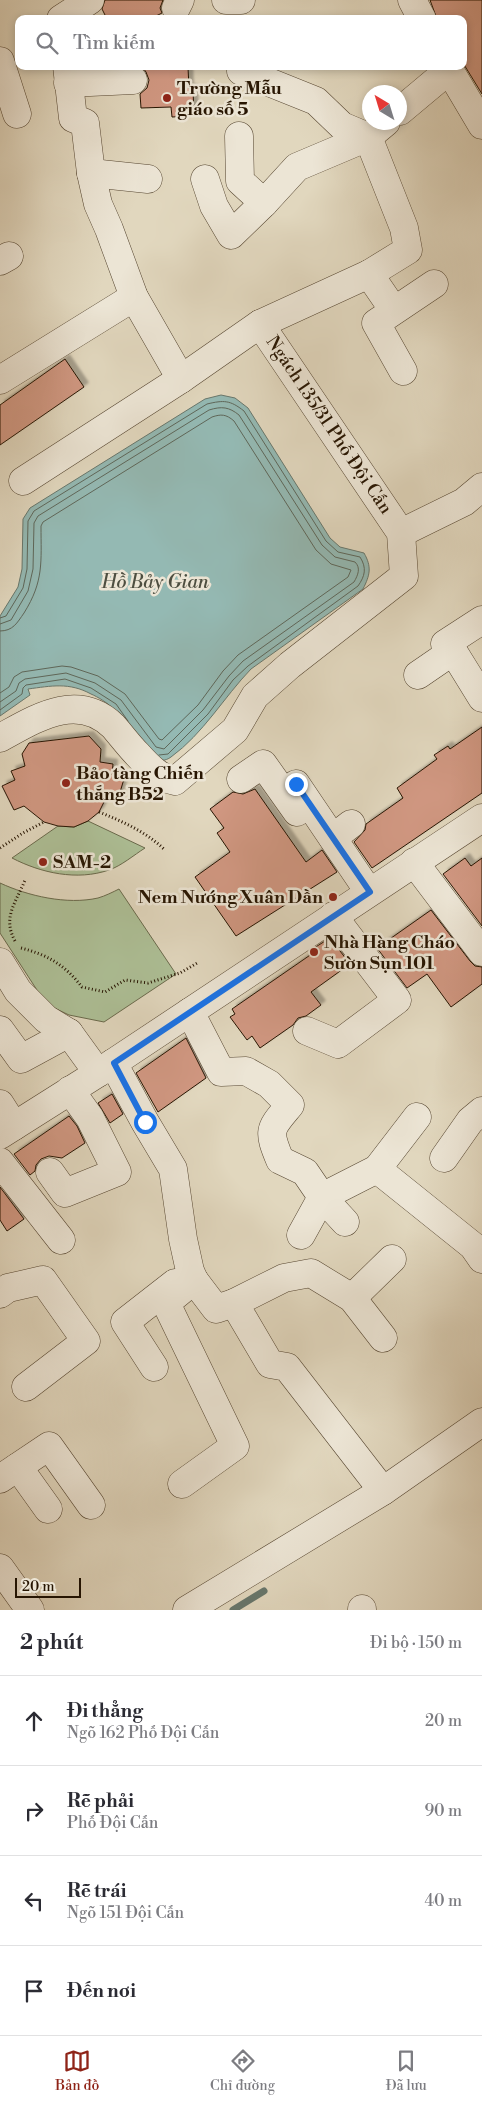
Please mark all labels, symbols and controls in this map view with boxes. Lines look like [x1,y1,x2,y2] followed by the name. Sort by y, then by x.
[15,15,467,70] search box
[33,29,61,57] icon: search
[73,31,156,55] text: Tìm kiếm
[177,77,282,121] place label: Trường Mẫu giáo số 5
[362,85,407,130] north arrow
[161,92,173,104] marker: Trường Mẫu giáo số 5
[261,332,397,519] street label: Ngách 135/31 Phố Đội Cấn
[100,570,209,594] water label: Hồ Bảy Gian
[76,762,204,806] place label: Bảo tàng Chiến thắng B52
[285,773,308,796] route end
[60,777,72,789] marker: Bảo tàng Chiến thắng B52
[53,851,111,874] place label: SAM-2
[37,856,49,868] marker: SAM-2
[138,886,323,909] place label: Nem Nướng Xuân Dần
[327,891,339,903] marker: Nem Nướng Xuân Dần
[324,931,455,975] place label: Nhà Hàng Cháo Sườn Sụn 101
[308,946,320,958] marker: Nhà Hàng Cháo Sườn Sụn 101
[134,1111,157,1134] route start
[15,1575,81,1598] scale bar
[22,1578,54,1596] text: 20 m
[20,1630,83,1656] text: 2 phút
[370,1633,462,1653] text: Đi bộ · 150 m
[67,1699,143,1723] text: Đi thẳng
[20,1707,48,1735] icon: ahead
[425,1711,462,1731] text: 20 m
[67,1723,219,1743] text: Ngõ 162 Phố Đội Cấn
[67,1789,134,1813] text: Rẽ phải
[20,1797,48,1825] icon: right
[424,1801,462,1821] text: 90 m
[67,1813,158,1833] text: Phố Đội Cấn
[67,1879,127,1903] text: Rẽ trái
[20,1887,48,1915] icon: left
[425,1891,462,1911] text: 40 m
[67,1903,184,1923] text: Ngõ 151 Đội Cấn
[20,1977,48,2005] icon: arrive
[67,1979,136,2003] text: Đến nơi
[55,2047,99,2095] tab: Bản đồ
[210,2047,275,2095] tab: Chỉ đường
[386,2047,427,2095] tab: Đã lưu

